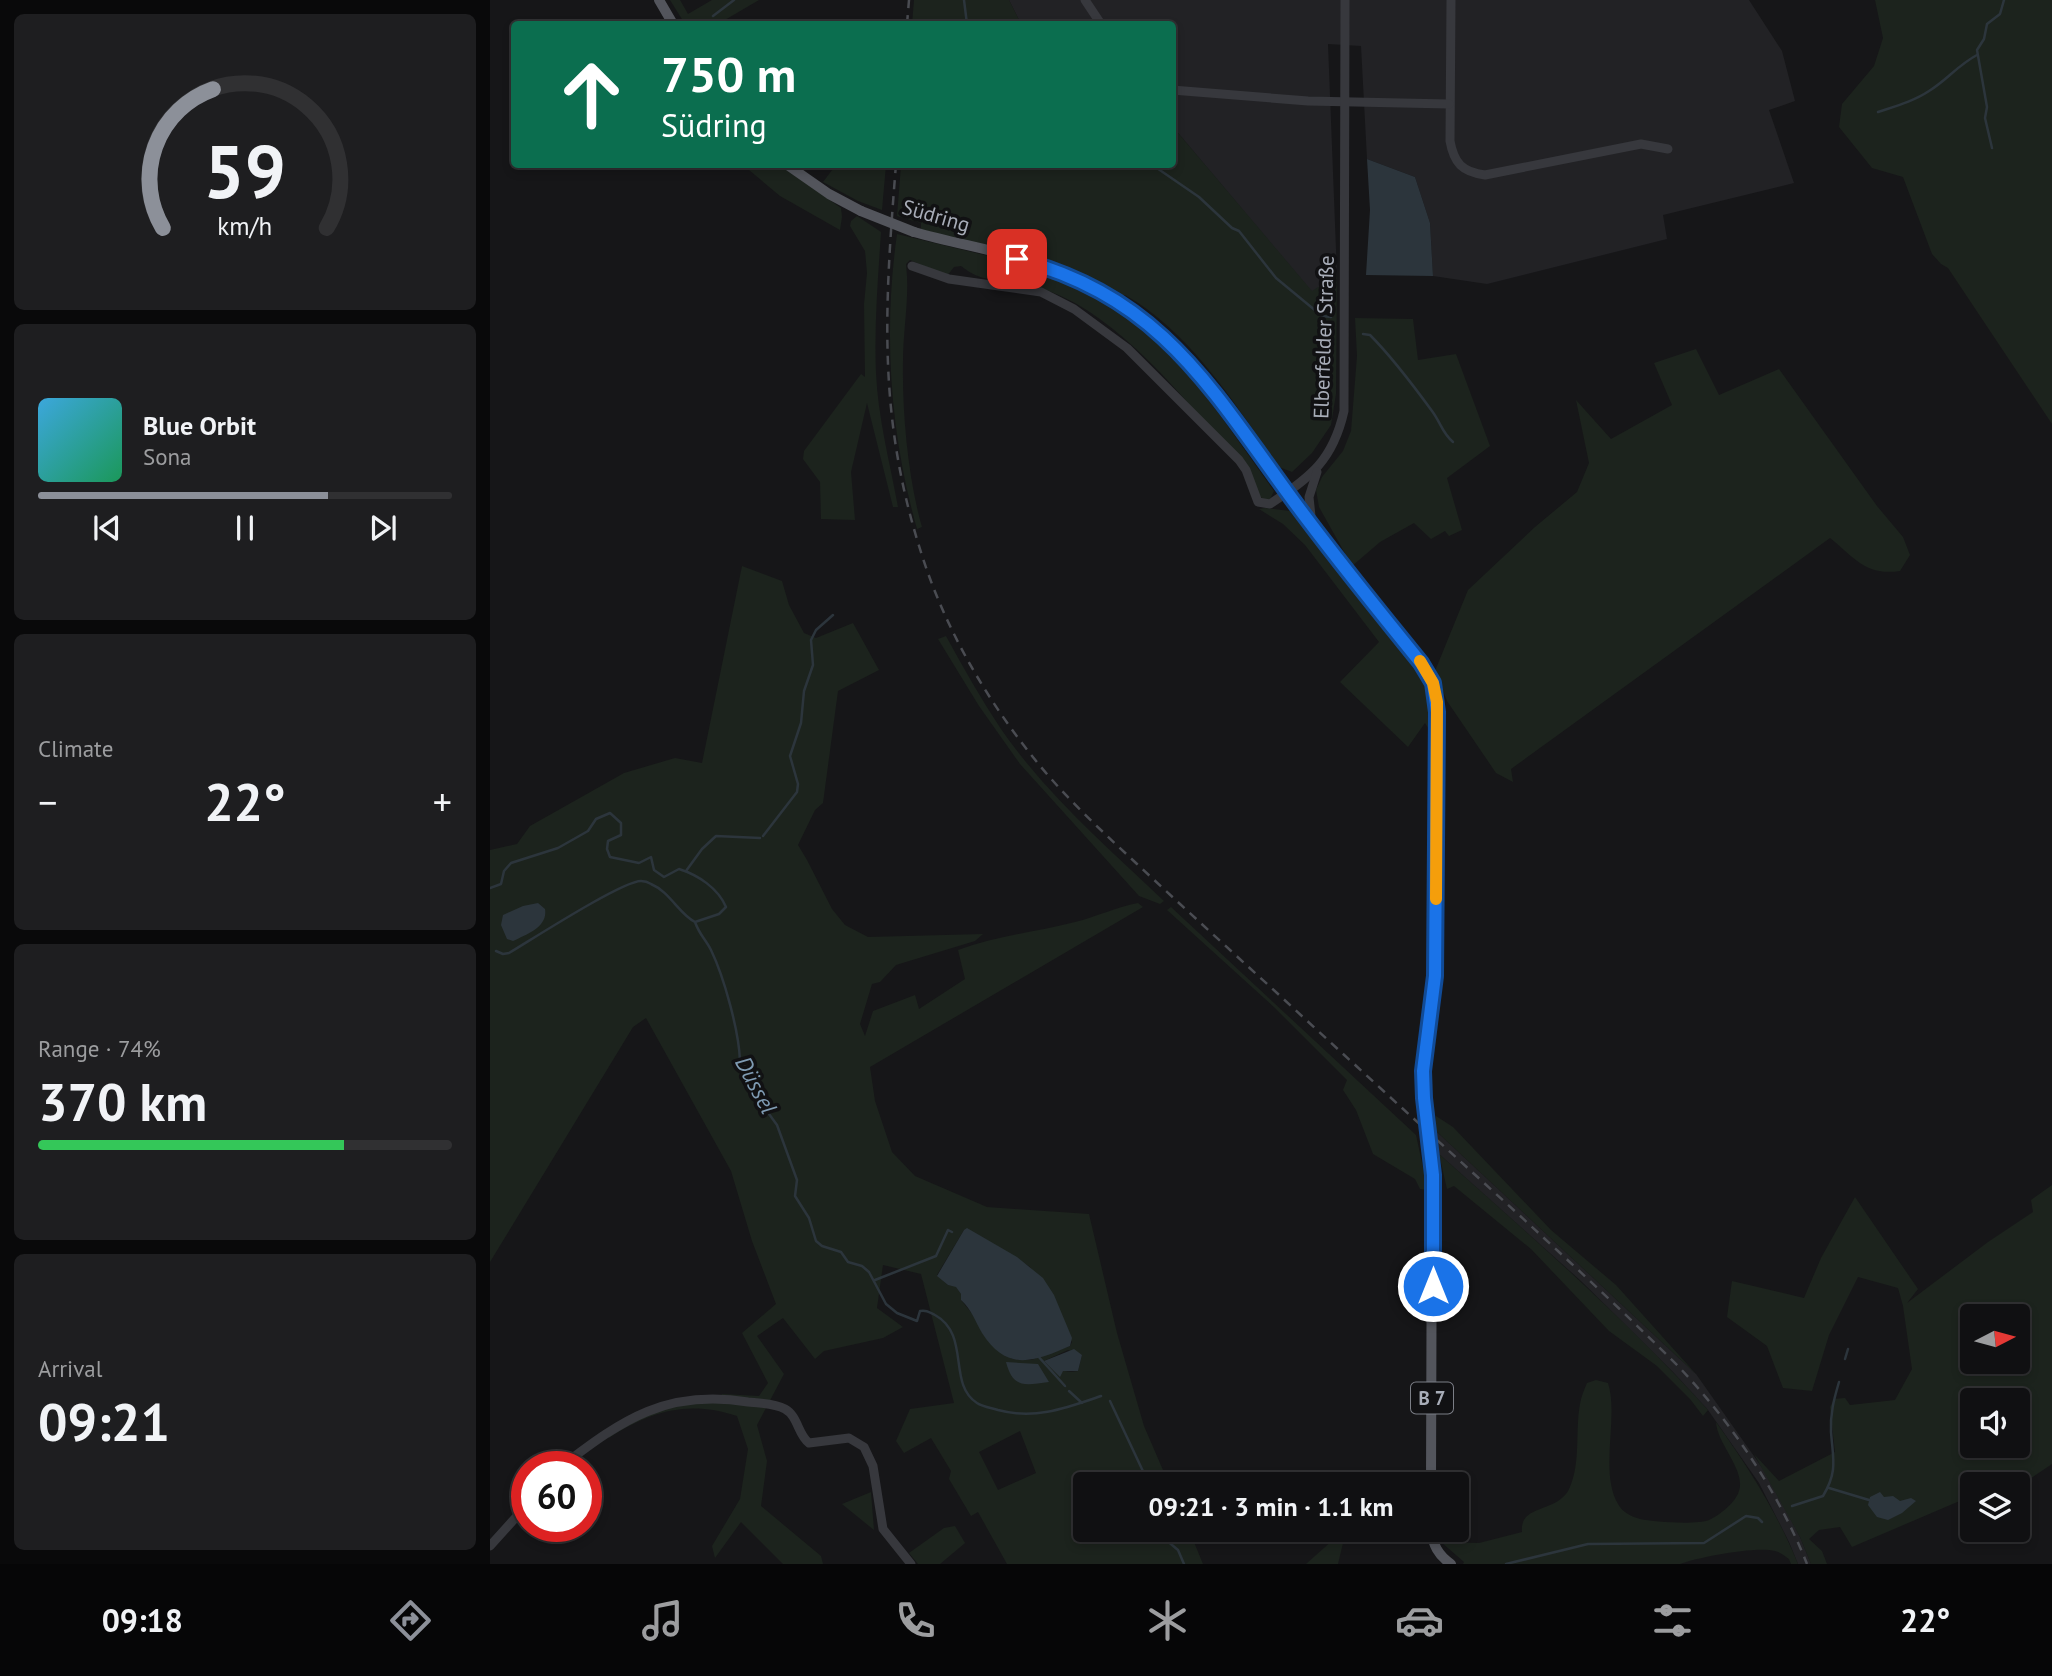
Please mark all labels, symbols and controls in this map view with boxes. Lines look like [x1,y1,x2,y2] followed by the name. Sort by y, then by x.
[661,42,796,106] text: 750 m
[546,49,637,140] icon: ahead
[661,104,767,146] text: Südring
[204,124,286,218] text: 59
[899,193,973,238] street label: Südring
[218,210,272,242] text: km/h
[987,229,1047,289] pin
[998,240,1036,278] icon: arrive
[1307,255,1340,419] street label: Elberfelder Straße
[143,409,256,442] text: Blue Orbit
[143,442,192,471] text: Sona
[88,509,126,547] icon: previous
[226,509,264,547] icon: pause
[364,509,402,547] icon: next
[38,734,113,763] text: Climate
[204,768,286,835] text: 22°
[38,777,57,826] text: −
[433,777,452,826] text: +
[38,1034,161,1063] text: Range · 74%
[729,1051,784,1119] water label: Düssel
[38,1068,207,1135] text: 370 km
[1396,1249,1470,1323] position arrow
[1960,1304,2030,1374] north arrow
[1960,1304,2030,1542] map controls
[38,1354,102,1383] text: Arrival
[1411,1382,1453,1414] road number: B 7
[38,1388,170,1455] text: 09:21
[1960,1388,2030,1458] button: sound
[511,1451,602,1542] speed limit sign: 60
[1960,1472,2030,1542] button: layers
[1149,1490,1394,1523] text: 09:21 · 3 min · 1.1 km
[386,1596,435,1645] icon: directions
[638,1596,687,1645] icon: music
[891,1596,940,1645] icon: phone
[1143,1596,1192,1645] icon: climate
[1395,1596,1444,1645] icon: car
[1648,1596,1697,1645] icon: filters
[102,1599,183,1641] text: 09:18
[1900,1599,1950,1641] text: 22°

